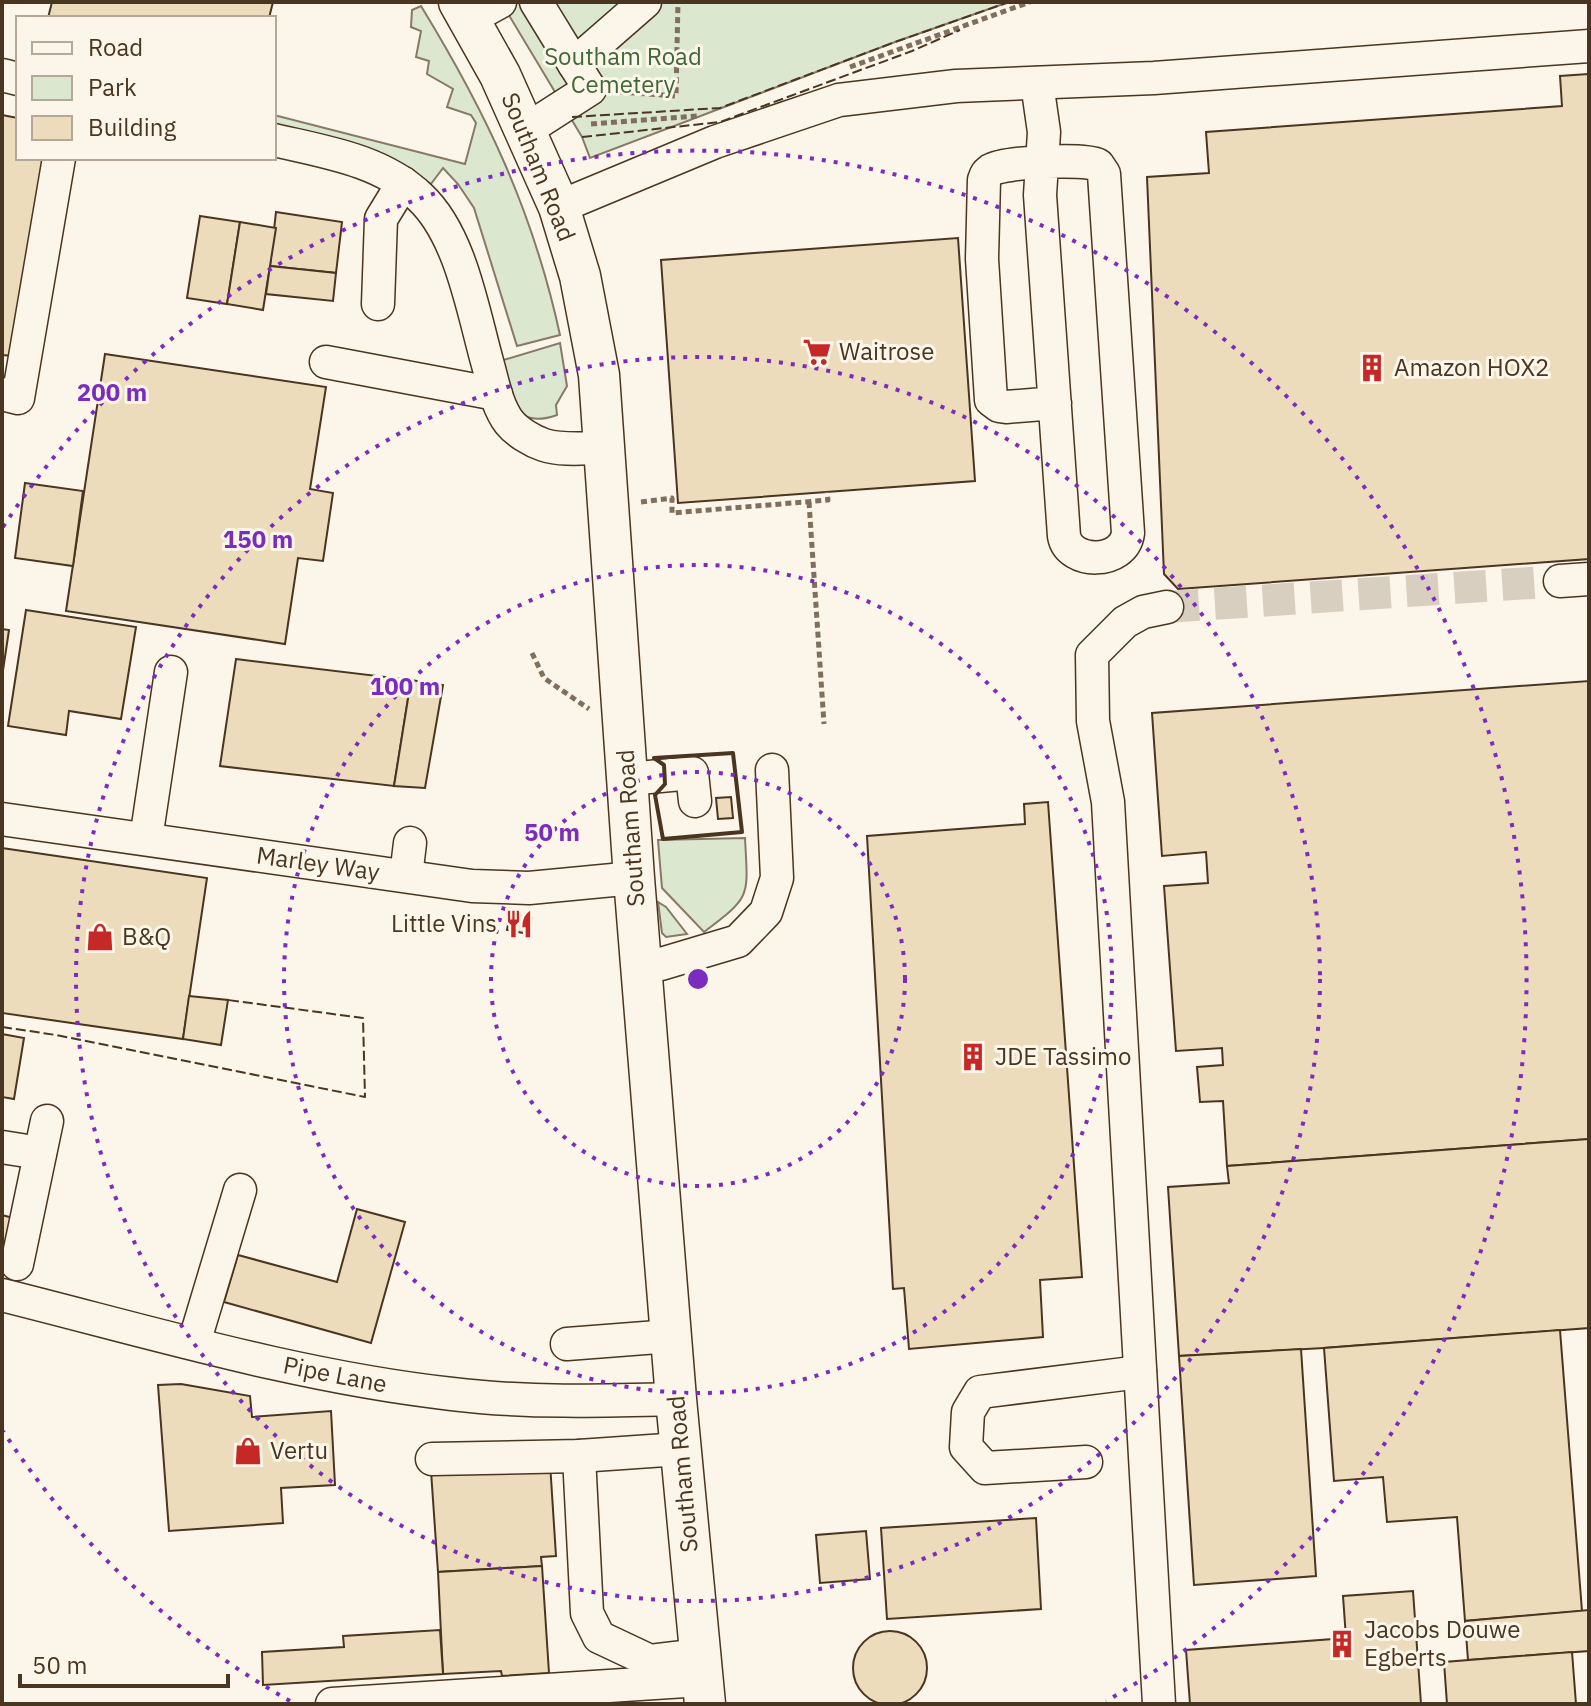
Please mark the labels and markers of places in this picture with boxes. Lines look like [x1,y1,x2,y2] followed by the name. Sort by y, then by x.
[839,335,934,367] place label: Waitrose
[802,337,832,367] supermarket icon: Waitrose
[1394,351,1550,383] place label: Amazon HOX2
[1357,353,1387,383] building icon: Amazon HOX2
[391,907,497,939] place label: Little Vins
[504,909,534,939] restaurant icon: Little Vins
[122,920,171,952] place label: B&Q
[85,922,115,952] shop icon: B&Q
[684,965,712,993] centre of rings
[995,1040,1132,1072] place label: JDE Tassimo
[958,1042,988,1072] building icon: JDE Tassimo
[270,1434,328,1466] place label: Vertu
[233,1436,263,1466] shop icon: Vertu
[1364,1613,1520,1673] place label: Jacobs Douwe Egberts
[1327,1629,1357,1659] building icon: Jacobs Douwe Egberts

